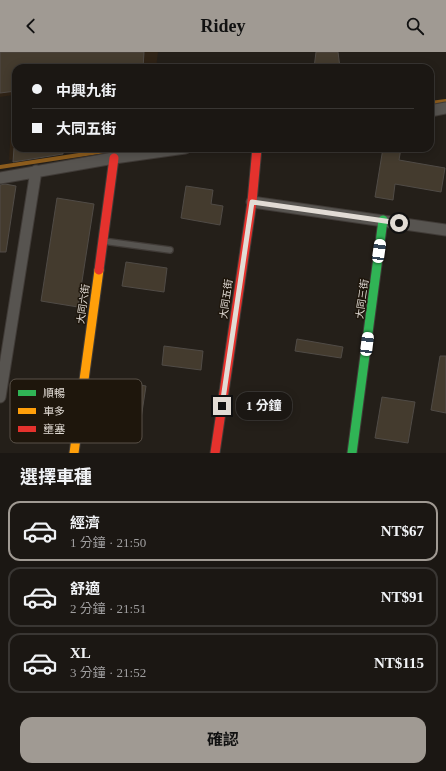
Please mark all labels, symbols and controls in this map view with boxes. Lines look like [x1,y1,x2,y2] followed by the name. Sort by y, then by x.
[20,15,42,37] icon: back
[404,15,426,37] icon: search
[201,16,246,36] text: Ridey
[56,83,116,99] text: 中興九街
[56,121,116,137] text: 大同五街
[390,214,408,232] route start
[371,238,387,264] car
[218,278,234,320] street label: 大同五街
[354,278,370,320] street label: 大同三街
[75,283,91,325] street label: 大同六街
[360,331,374,357] car
[10,379,142,443] legend
[43,387,65,399] text: 順暢
[236,392,292,420] callout: 1 分鐘
[213,397,231,415] route end
[246,398,282,413] text: 1 分鐘
[43,405,65,417] text: 車多
[43,423,65,435] text: 壅塞
[20,467,92,487] text: 選擇車種
[22,513,58,549] icon: car
[70,515,100,531] text: 經濟
[381,523,424,539] text: NT$67
[70,535,146,550] text: 1 分鐘 · 21:50
[22,579,58,615] icon: car
[70,581,100,597] text: 舒適
[381,589,424,605] text: NT$91
[70,601,146,616] text: 2 分鐘 · 21:51
[22,645,58,681] icon: car
[70,645,91,661] text: XL
[374,655,424,671] text: NT$115
[70,665,146,680] text: 3 分鐘 · 21:52
[20,717,426,763] button: 確認

